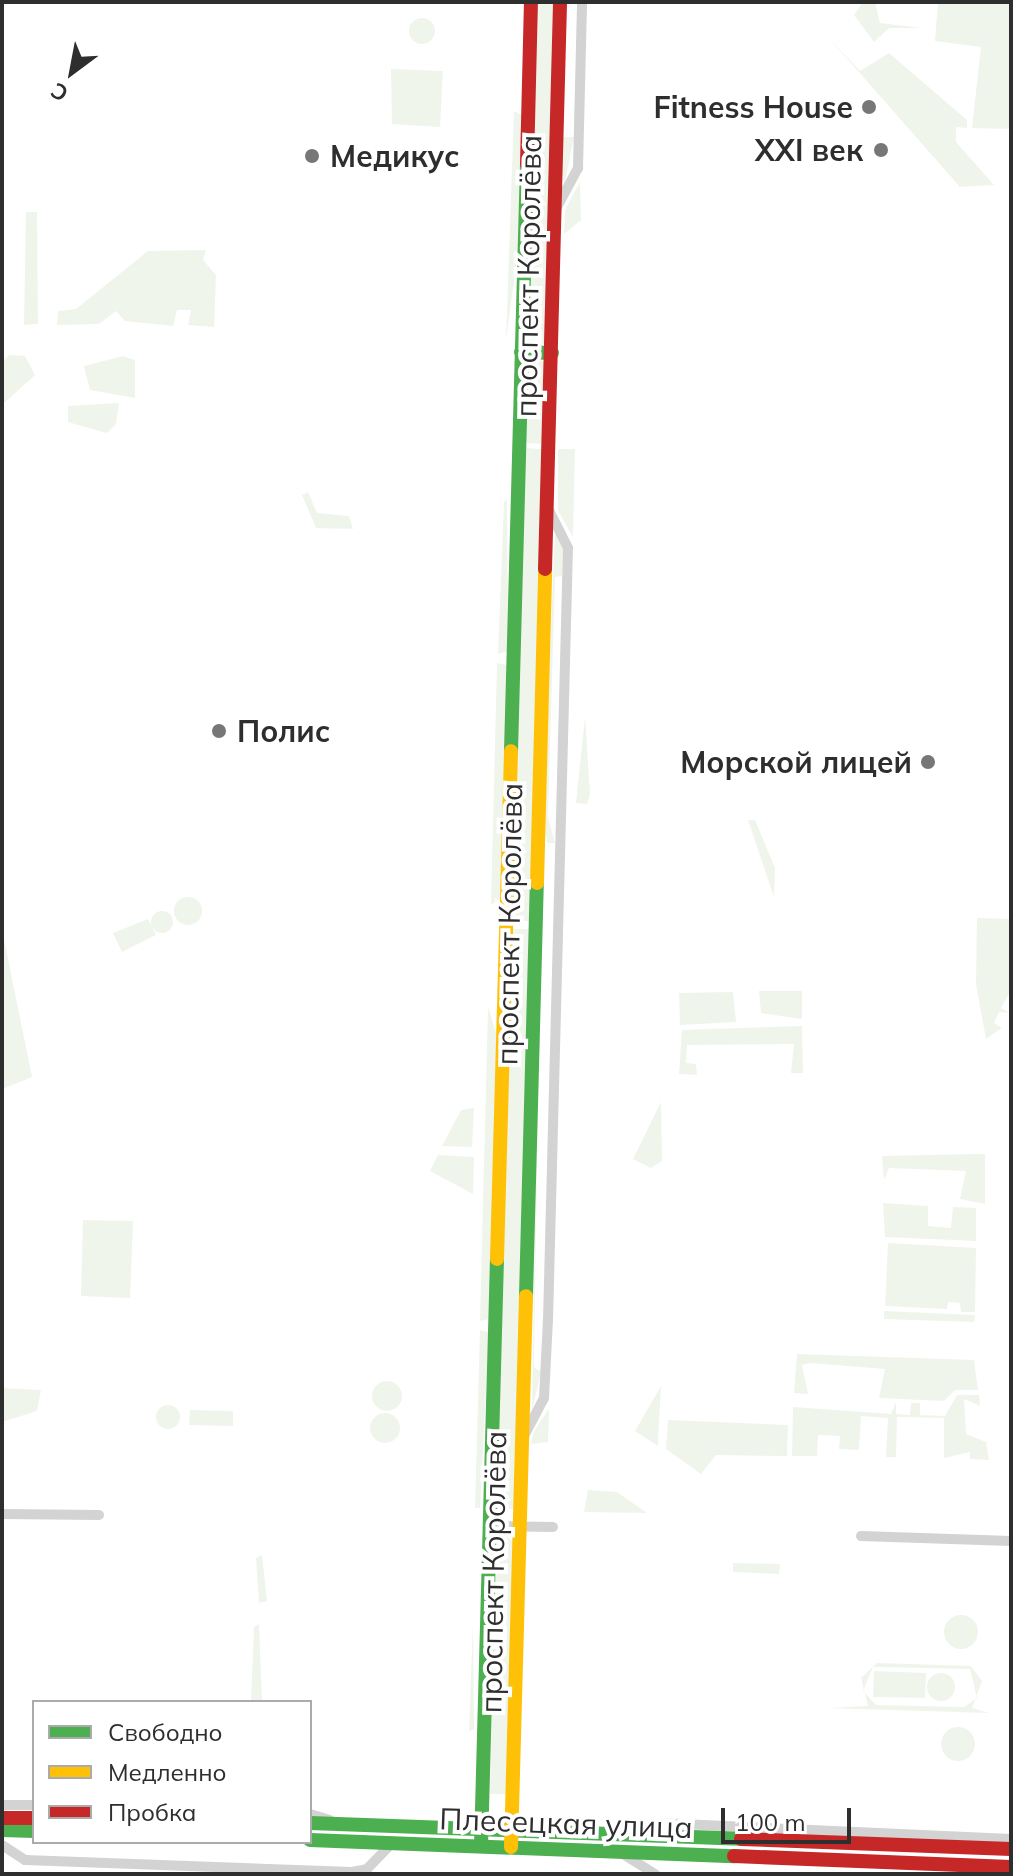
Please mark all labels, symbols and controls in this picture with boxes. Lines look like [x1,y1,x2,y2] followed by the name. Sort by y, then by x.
[32,32,112,112] north arrow
[45,76,73,108] text: С
[654,89,853,125] place label: Fitness House
[860,98,878,116] marker: Fitness House
[755,132,863,168] place label: XXI век
[508,134,548,418] street label: проспект Королёва
[330,138,460,174] place label: Медикус
[870,139,892,161] marker: XXI век
[301,145,323,167] marker: Медикус
[237,713,330,749] place label: Полис
[208,720,230,742] marker: Полис
[680,744,912,780] place label: Морской лицей
[919,753,937,771] marker: Морской лицей
[489,782,529,1066] street label: проспект Королёва
[473,1430,513,1714] street label: проспект Королёва
[32,1700,312,1844] legend
[108,1717,223,1747] text: Свободно
[108,1757,227,1787] text: Медленно
[725,1792,855,1842] scale bar
[108,1797,196,1827] text: Пробка
[439,1801,693,1845] street label: Плесецкая улица
[735,1807,806,1837] text: 100 m

